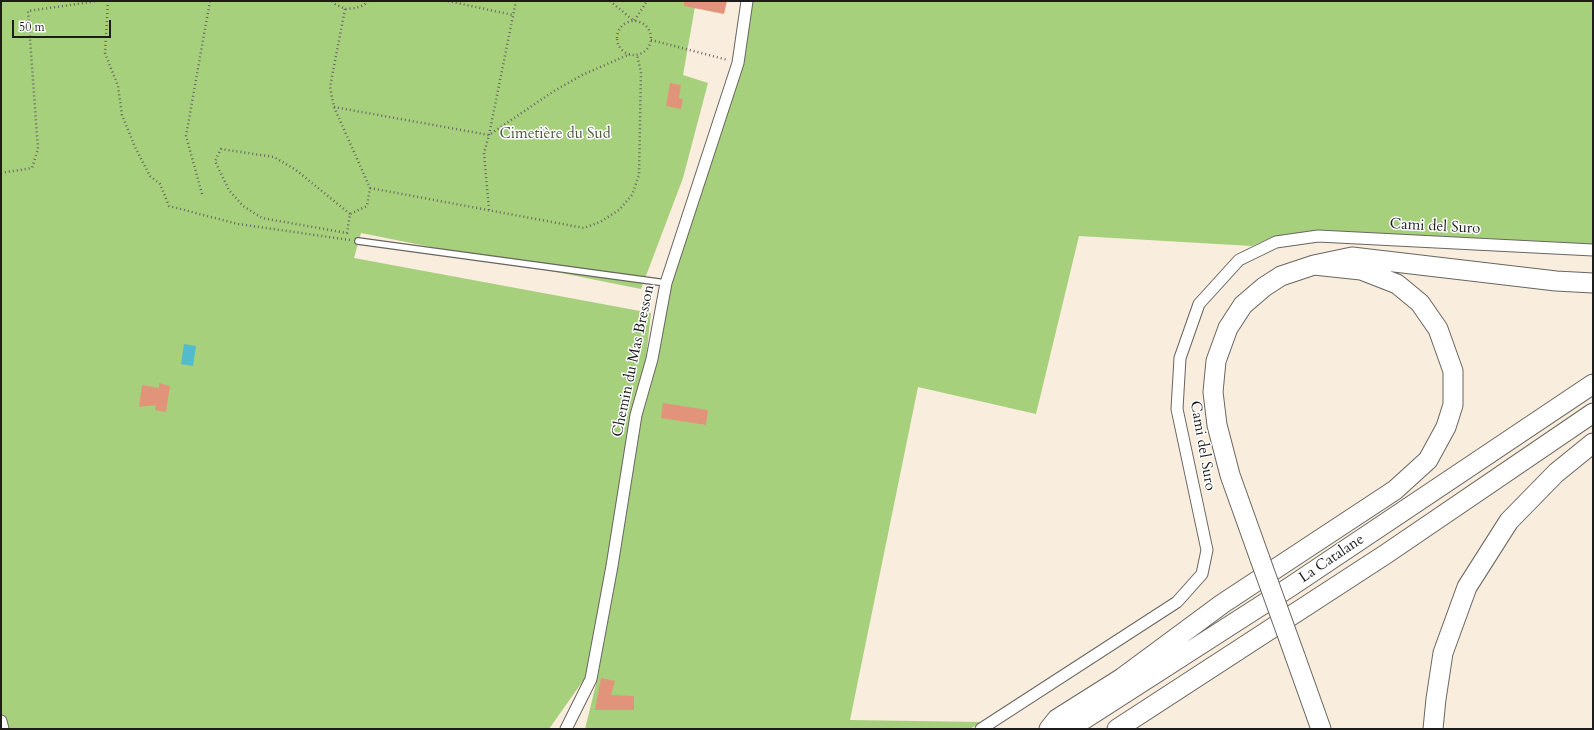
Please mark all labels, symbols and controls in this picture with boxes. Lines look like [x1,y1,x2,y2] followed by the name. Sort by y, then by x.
[14,12,113,38] scale bar
[19,19,45,35] text: 50 m
[499,126,611,144] park label: Cimetière du Sud
[1389,216,1481,238] street label: Cami del Suro
[609,283,659,439] street label: Chemin du Mas Bresson
[1185,400,1219,492] street label: Cami del Suro
[1296,531,1368,587] street label: La Catalane

